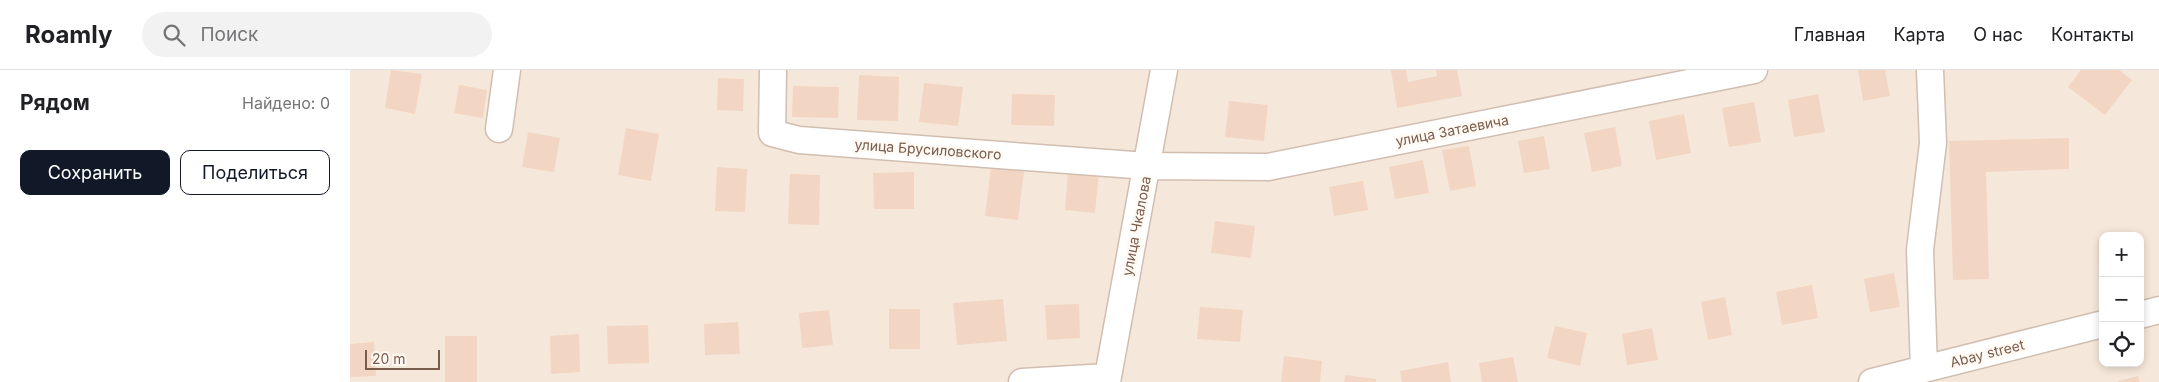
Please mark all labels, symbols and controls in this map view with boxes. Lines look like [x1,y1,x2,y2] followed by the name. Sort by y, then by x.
[142,12,492,57] search box
[25,20,112,49] text: Roamly
[160,21,188,49] icon: search
[200,23,258,46] text: Поиск
[1794,24,1865,45] text: Главная
[1893,24,1945,45] text: Карта
[1973,24,2023,45] text: О нас
[2051,24,2134,45] text: Контакты
[20,90,90,115] text: Рядом
[242,93,330,113] text: Найдено: 0
[1394,111,1510,149] street label: улица Затаевича
[854,135,1002,163] street label: улица Брусиловского
[20,150,170,195] button: Сохранить
[180,150,330,195] button: Поделиться
[1118,175,1154,277] street label: улица Чкалова
[2099,232,2144,367] map controls
[2099,232,2144,277] button: +
[2099,277,2144,322] button: −
[2099,322,2144,367] button: locate
[1948,335,2026,370] street label: Abay street
[365,347,440,370] scale bar
[372,350,406,367] text: 20 m

